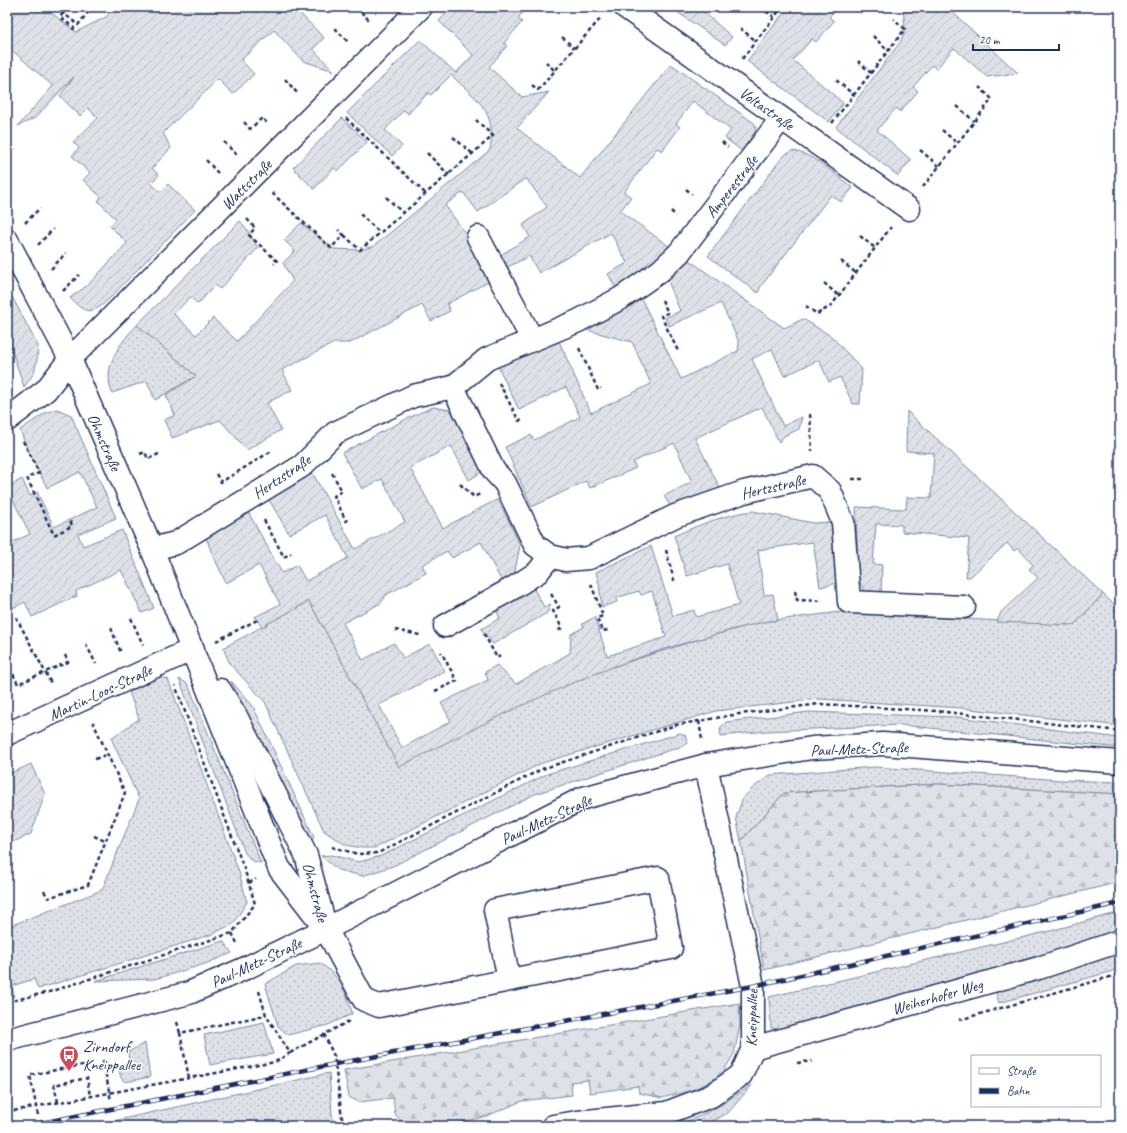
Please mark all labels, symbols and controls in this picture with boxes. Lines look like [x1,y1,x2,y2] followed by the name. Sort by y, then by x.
[973,26,1059,52] scale bar
[979,32,1001,48] text: 20 m
[735,83,799,136] street label: Voltastraße
[701,150,764,222] street label: Amperestraße
[217,154,278,214] street label: Wattstraße
[83,411,126,476] street label: Ohmstraße
[249,449,316,503] street label: Hertzstraße
[739,469,809,504] street label: Hertzstraße
[46,660,157,726] street label: Martin-Loos-Straße
[810,737,910,761] street label: Paul-Metz-Straße
[498,789,597,850] street label: Paul-Metz-Straße
[298,861,333,926] street label: Ohmstraße
[208,932,307,993] street label: Paul-Metz-Straße
[890,974,986,1019] street label: Weiherhofer Weg
[742,987,763,1047] street label: Kneippallee
[83,1037,142,1075] place label: Zirndorf Kneippallee
[58,1044,80,1072] bus stop icon: Zirndorf Kneippallee
[971,1055,1101,1107] legend
[1007,1063,1036,1079] text: Straße
[1007,1083,1030,1099] text: Bahn

